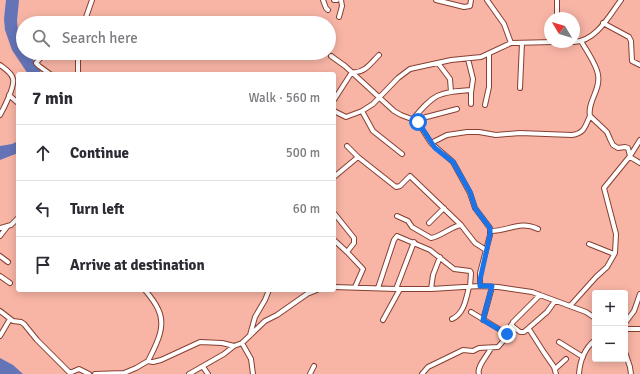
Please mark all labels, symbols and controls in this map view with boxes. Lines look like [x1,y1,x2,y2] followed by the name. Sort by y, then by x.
[544,12,580,48] north arrow
[16,16,336,60] search box
[30,27,52,49] icon: search
[62,29,138,47] text: Search here
[32,88,73,109] text: 7 min
[249,90,320,106] text: Walk · 560 m
[409,113,427,131] route start
[32,142,54,164] icon: ahead
[70,144,129,162] text: Continue
[286,145,320,161] text: 500 m
[32,198,54,220] icon: left
[70,200,124,218] text: Turn left
[293,201,320,217] text: 60 m
[32,254,54,276] icon: arrive
[70,256,205,274] text: Arrive at destination
[592,290,628,362] map controls
[592,290,628,326] button: +
[498,325,516,343] route end
[592,326,628,362] button: −

